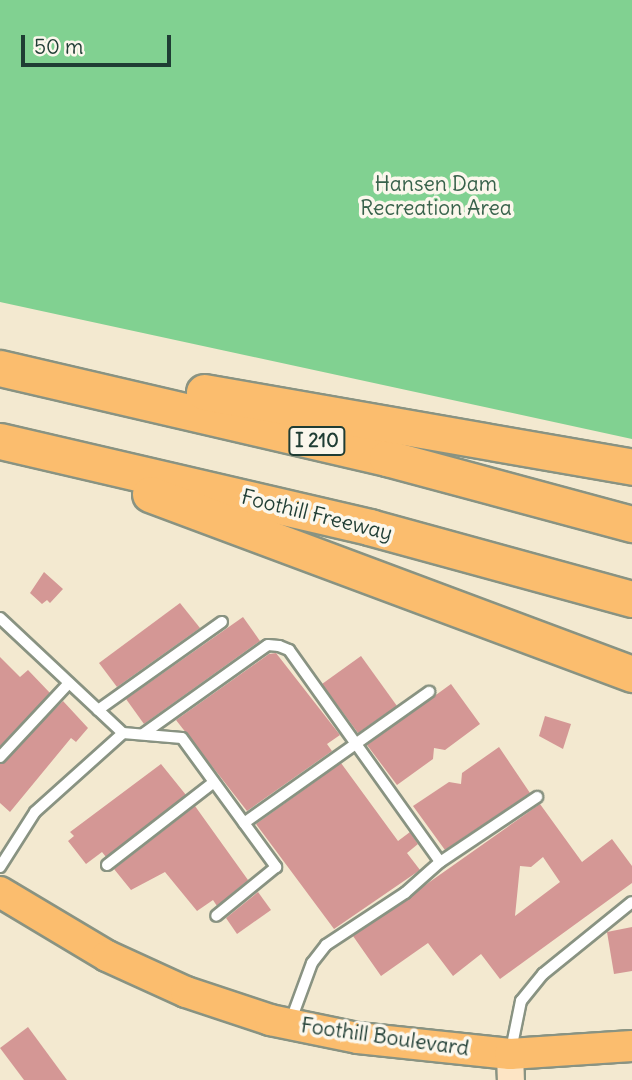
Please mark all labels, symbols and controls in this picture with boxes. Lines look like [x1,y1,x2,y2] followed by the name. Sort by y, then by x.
[24,21,175,65] scale bar
[34,33,83,60] text: 50 m
[360,171,512,221] park label: Hansen Dam Recreation Area
[287,426,347,456] road number: I 210
[239,484,395,546] street label: Foothill Freeway
[299,1013,471,1061] street label: Foothill Boulevard

